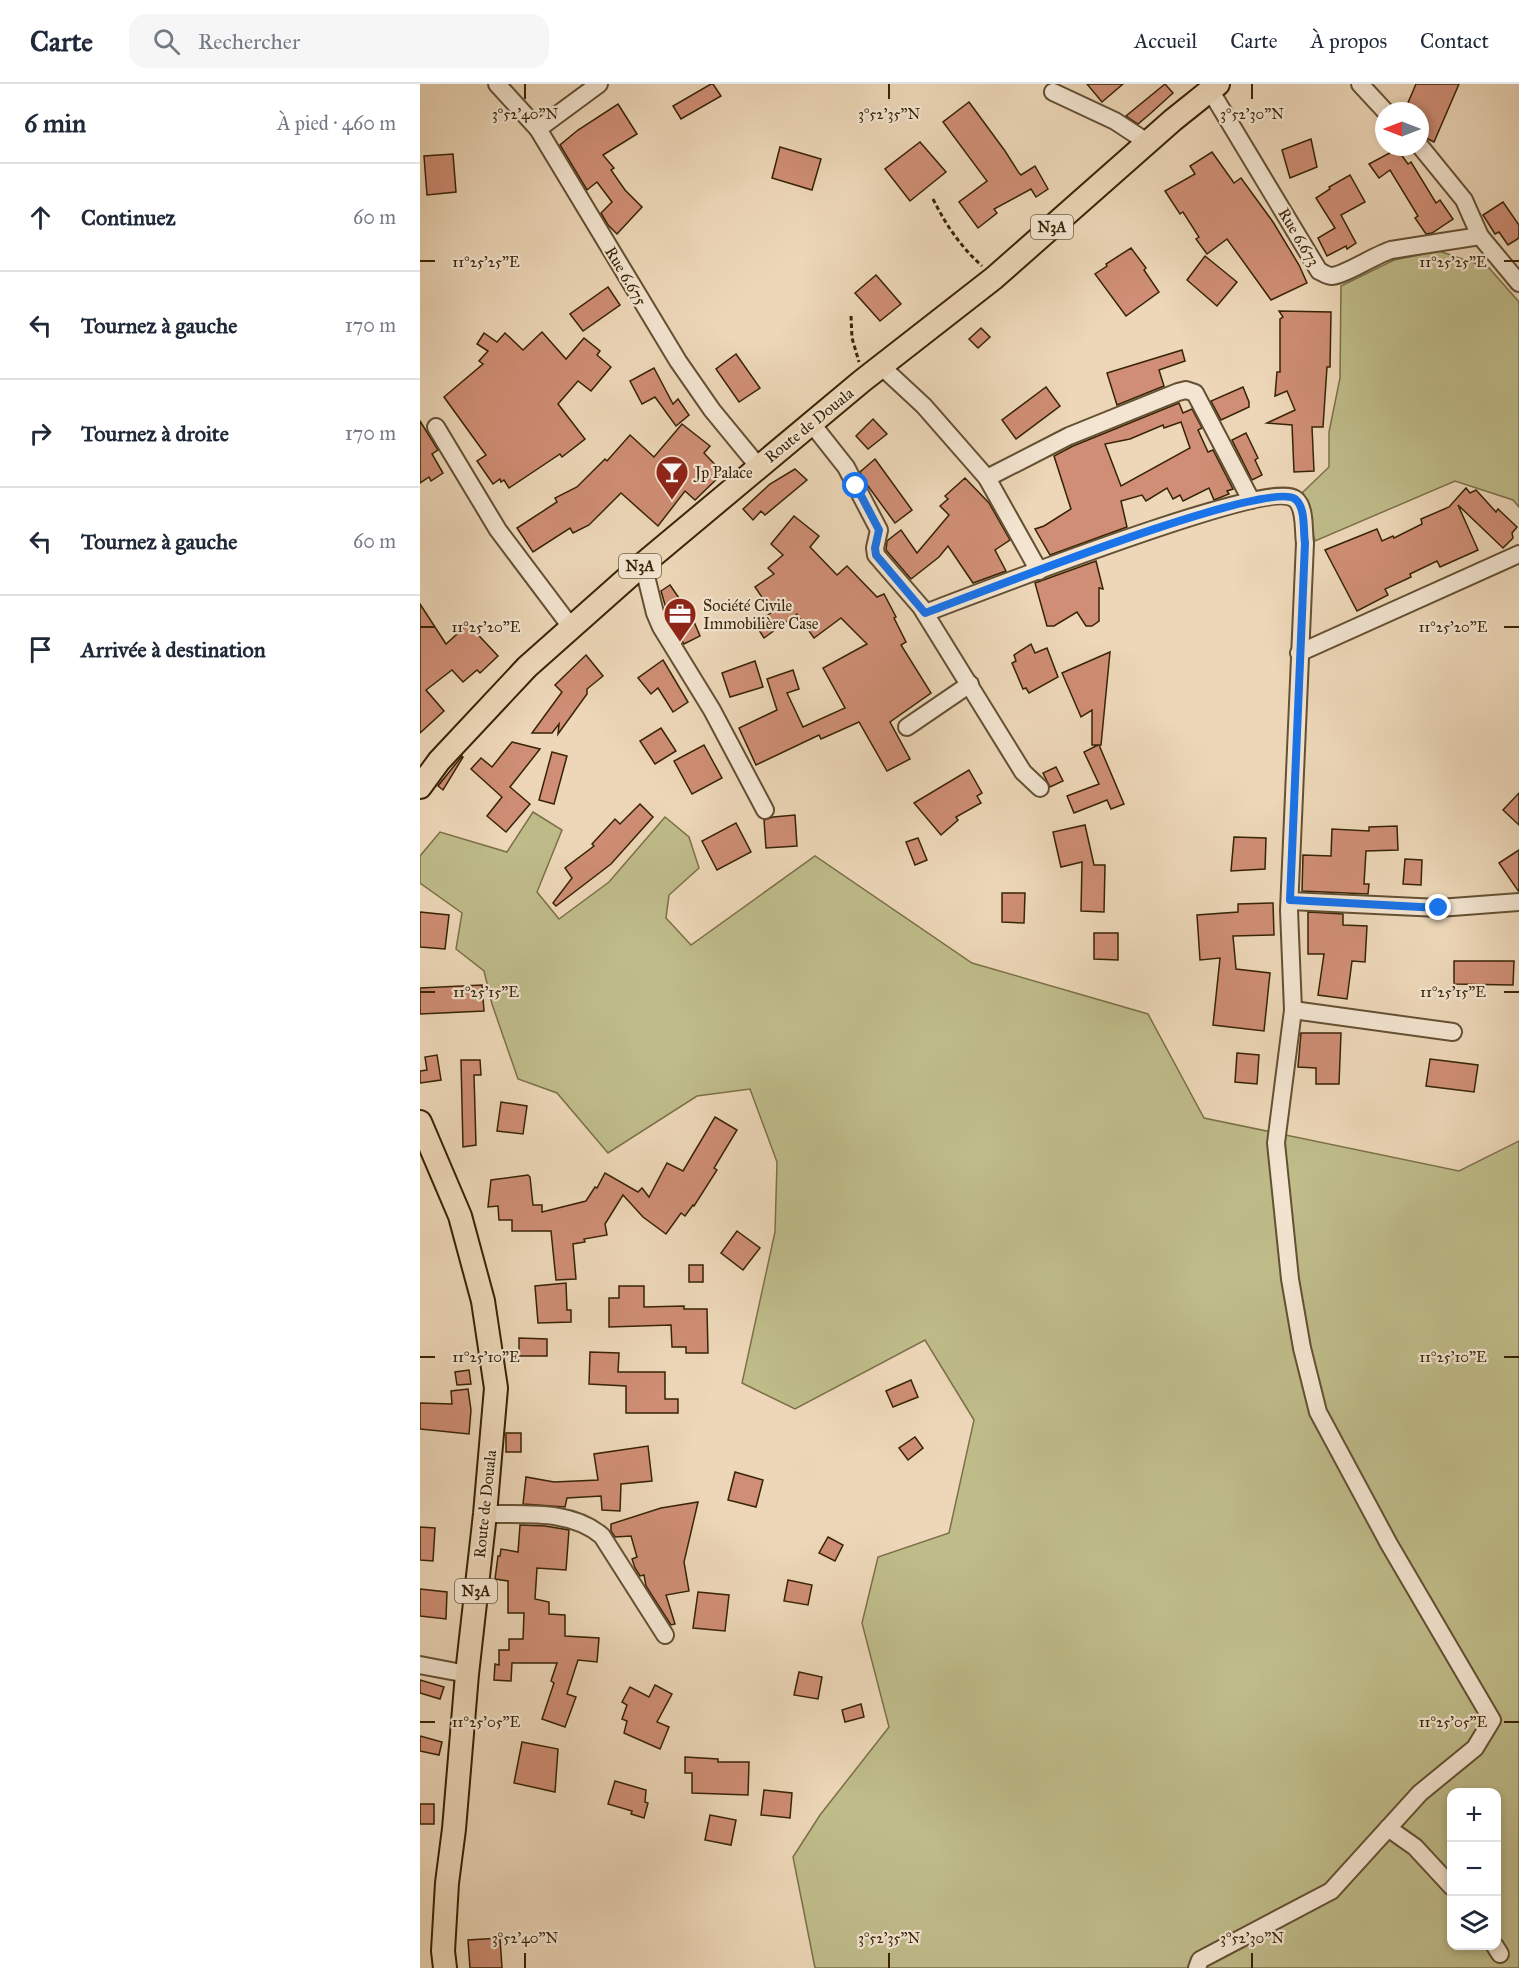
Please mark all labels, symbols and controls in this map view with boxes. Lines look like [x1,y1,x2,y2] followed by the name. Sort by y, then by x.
[129,14,549,68] search box
[30,24,93,59] text: Carte
[150,25,183,58] icon: search
[198,28,300,55] text: Rechercher
[1134,28,1197,54] text: Accueil
[1230,28,1278,54] text: Carte
[1311,28,1387,54] text: À propos
[1420,28,1489,54] text: Contact
[1375,102,1429,156] north arrow
[492,105,558,123] text: 3°52'40"N
[858,105,920,123] text: 3°52'35"N
[1220,105,1284,123] text: 3°52'30"N
[24,107,86,139] text: 6 min
[277,111,396,135] text: À pied · 460 m
[24,201,57,234] icon: ahead
[81,204,176,231] text: Continuez
[1274,204,1324,270] street label: Rue 6.673
[353,205,396,229] text: 60 m
[1031,215,1073,239] road number: N3A
[601,243,651,309] street label: Rue 6.675
[452,253,520,271] text: 11°25'25"E
[1419,253,1487,271] text: 11°25'25"E
[24,309,57,342] icon: left
[81,312,237,339] text: Tournez à gauche
[345,313,396,337] text: 170 m
[761,383,857,467] street label: Route de Douala
[24,417,57,450] icon: right
[81,420,229,447] text: Tournez à droite
[345,421,396,445] text: 170 m
[654,454,690,501] bar icon: Jp Palace
[693,463,753,483] place label: Jp Palace
[842,472,868,498] route start
[24,525,57,558] icon: left
[81,528,237,555] text: Tournez à gauche
[353,529,396,553] text: 60 m
[619,554,661,578] road number: N3A
[662,596,698,643] office icon: Société Civile Immobilière Case
[703,596,819,633] place label: Société Civile Immobilière Case
[451,618,521,636] text: 11°25'20"E
[1418,618,1488,636] text: 11°25'20"E
[24,633,57,666] icon: arrive
[81,636,266,663] text: Arrivée à destination
[1425,894,1451,920] route end
[453,983,519,1001] text: 11°25'15"E
[1420,983,1486,1001] text: 11°25'15"E
[452,1348,520,1366] text: 11°25'10"E
[1419,1348,1487,1366] text: 11°25'10"E
[470,1449,500,1559] street label: Route de Douala
[455,1579,497,1603] road number: N3A
[452,1713,521,1731] text: 11°25'05"E
[1419,1713,1488,1731] text: 11°25'05"E
[1447,1788,1501,1950] map controls
[1447,1788,1501,1842] button: +
[1447,1842,1501,1896] button: −
[1447,1896,1501,1950] button: layers
[492,1929,558,1947] text: 3°52'40"N
[858,1929,920,1947] text: 3°52'35"N
[1220,1929,1284,1947] text: 3°52'30"N

